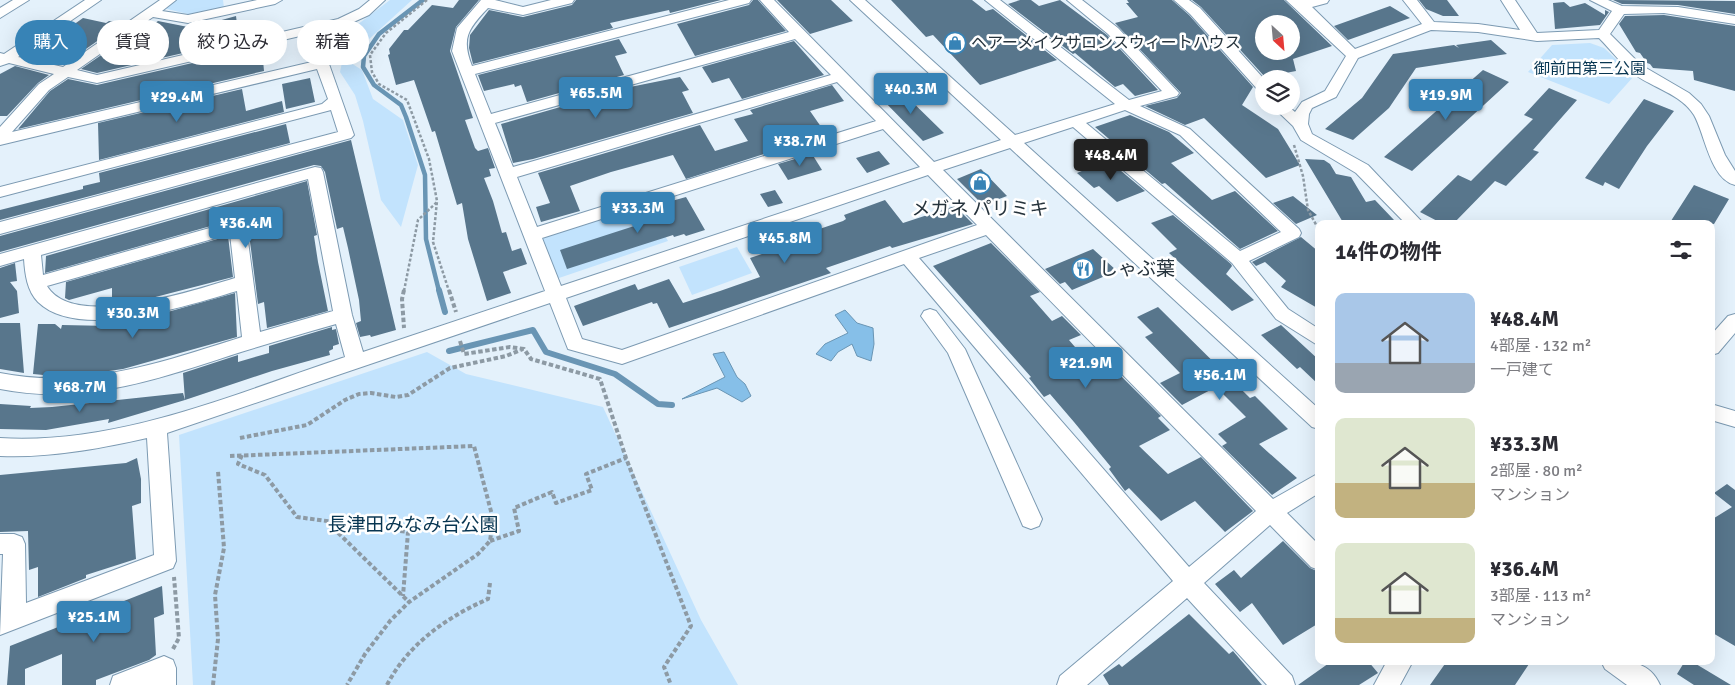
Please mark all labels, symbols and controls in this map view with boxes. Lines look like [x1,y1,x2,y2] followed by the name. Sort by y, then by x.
[1255,15,1300,60] north arrow
[1255,15,1300,115] map controls
[15,20,87,65] chip: 購入
[97,20,169,65] chip: 賃貸
[179,20,287,65] chip: 絞り込み
[297,20,369,65] chip: 新着
[943,31,967,55] shop icon: ヘアーメイクサロンスウィートハウス
[971,33,1241,53] place label: ヘアーメイクサロンスウィートハウス
[1534,59,1646,79] park label: 御前田第三公園
[1255,70,1300,115] button: layers
[870,72,952,115] pin: ¥40.3M
[555,76,637,119] pin: ¥65.5M
[1405,78,1487,121] pin: ¥19.9M
[885,79,937,99] text: ¥40.3M
[136,80,218,123] pin: ¥29.4M
[570,83,622,103] text: ¥65.5M
[1420,85,1472,105] text: ¥19.9M
[151,87,203,107] text: ¥29.4M
[759,124,841,167] pin: ¥38.7M
[774,131,826,151] text: ¥38.7M
[1070,138,1152,181] pin: ¥48.4M
[1085,145,1137,165] text: ¥48.4M
[968,171,992,195] shop icon: メガネ パリミキ
[597,192,679,234] pin: ¥33.3M
[911,197,1049,221] place label: メガネ パリミキ
[612,198,664,218] text: ¥33.3M
[205,206,287,249] pin: ¥36.4M
[220,213,272,233] text: ¥36.4M
[744,222,826,264] pin: ¥45.8M
[759,228,811,248] text: ¥45.8M
[1667,236,1695,264] icon: filters
[1335,239,1442,265] text: 14件の物件
[1071,257,1095,281] restaurant icon: しゃぶ葉
[1099,257,1175,281] place label: しゃぶ葉
[92,296,174,339] pin: ¥30.3M
[107,303,159,323] text: ¥30.3M
[1490,306,1559,332] text: ¥48.4M
[1375,313,1435,373] icon: home
[1490,336,1591,356] text: 4部屋 · 132 m²
[1045,346,1127,389] pin: ¥21.9M
[1060,353,1112,373] text: ¥21.9M
[1179,358,1261,401] pin: ¥56.1M
[1490,360,1554,380] text: 一戸建て
[1194,365,1246,385] text: ¥56.1M
[39,370,121,413] pin: ¥68.7M
[54,377,106,397] text: ¥68.7M
[1490,431,1559,457] text: ¥33.3M
[1375,438,1435,498] icon: home
[1490,461,1583,481] text: 2部屋 · 80 m²
[1490,485,1570,505] text: マンション
[327,513,499,537] park label: 長津田みなみ台公園
[1490,556,1559,582] text: ¥36.4M
[1375,563,1435,623] icon: home
[1490,586,1591,606] text: 3部屋 · 113 m²
[53,600,135,643] pin: ¥25.1M
[68,607,120,627] text: ¥25.1M
[1490,610,1570,630] text: マンション

